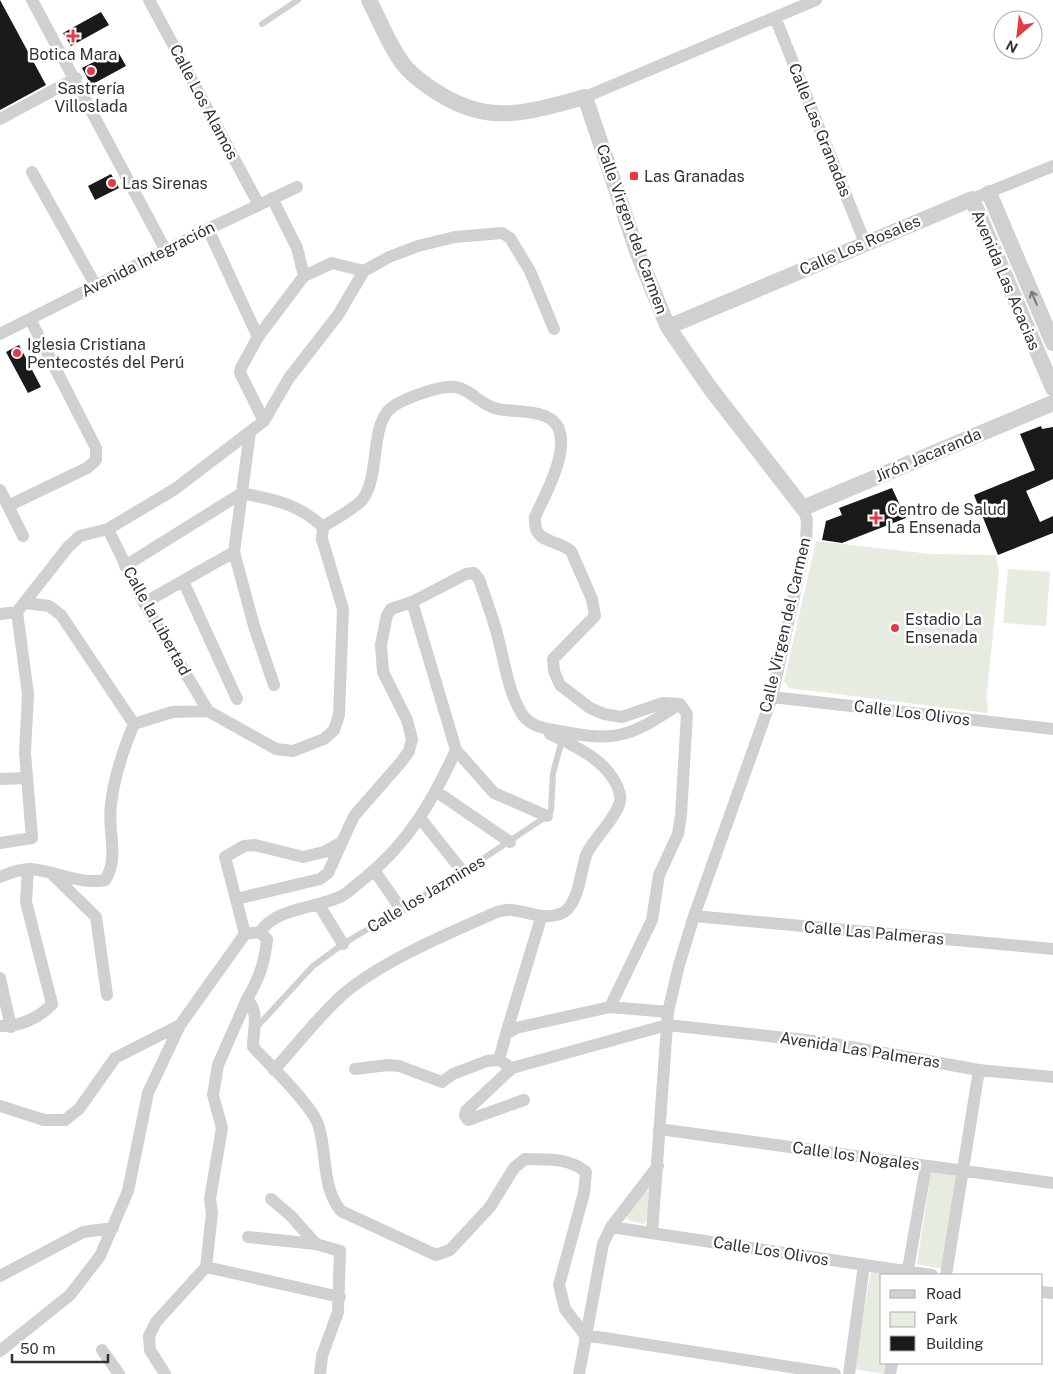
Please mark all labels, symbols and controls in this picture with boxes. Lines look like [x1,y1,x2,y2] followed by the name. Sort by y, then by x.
[993,10,1043,60] north arrow
[67,30,79,42] marker: Botica Mara
[1003,37,1020,56] text: N
[166,41,242,163] street label: Calle Los Alamos
[29,45,117,64] place label: Botica Mara
[785,60,855,200] street label: Calle Las Granadas
[85,65,97,77] marker: Sastrería Villoslada
[55,79,127,116] place label: Sastrería Villoslada
[592,142,672,316] street label: Calle Virgen del Carmen
[644,167,745,186] place label: Las Granadas
[628,170,640,182] marker: Las Granadas
[122,174,208,193] place label: Las Sirenas
[106,177,118,189] marker: Las Sirenas
[968,207,1044,353] street label: Avenida Las Acacias
[797,211,923,279] street label: Calle Los Rosales
[78,217,218,301] street label: Avenida Integración
[1028,291,1037,306] one-way arrow
[27,335,184,372] place label: Iglesia Cristiana Pentecostés del Perú
[11,347,23,359] marker: Iglesia Cristiana Pentecostés del Perú
[872,424,984,486] street label: Jirón Jacaranda
[887,500,1006,537] place label: Centro de Salud La Ensenada
[869,511,883,525] marker: Centro de Salud La Ensenada
[756,536,814,714] street label: Calle Virgen del Carmen
[119,563,195,679] street label: Calle la Libertad
[905,610,982,647] place label: Estadio La Ensenada
[889,622,901,634] marker: Estadio La Ensenada
[853,696,971,730] street label: Calle Los Olivos
[364,851,488,937] street label: Calle los Jazmines
[803,917,945,949] street label: Calle Las Palmeras
[779,1028,941,1072] street label: Avenida Las Palmeras
[791,1138,921,1174] street label: Calle los Nogales
[712,1232,830,1270] street label: Calle Los Olivos
[880,1274,1043,1364] legend
[926,1285,962,1302] text: Road
[926,1310,958,1327] text: Park
[12,1332,109,1364] scale bar
[926,1335,984,1352] text: Building
[20,1340,55,1357] text: 50 m

